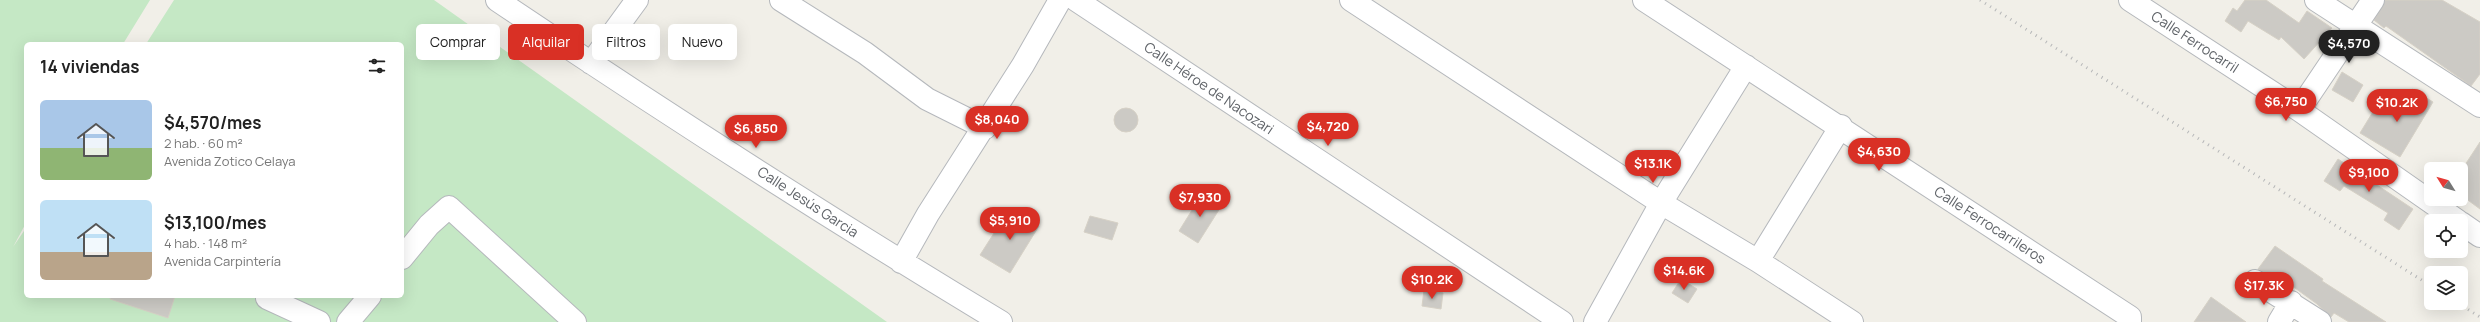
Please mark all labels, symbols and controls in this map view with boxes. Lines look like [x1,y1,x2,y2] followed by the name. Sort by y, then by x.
[2148,6,2243,77] street label: Calle Ferrocarril
[416,24,500,60] chip: Comprar
[508,24,584,60] chip: Alquilar
[592,24,660,60] chip: Filtros
[668,24,737,60] chip: Nuevo
[2316,30,2382,64] pin: $4,570
[2328,34,2370,52] text: $4,570
[1141,37,1278,138] street label: Calle Héroe de Nacozari
[40,55,140,78] text: 14 viviendas
[366,55,388,77] icon: filters
[2253,88,2319,122] pin: $6,750
[2364,89,2430,123] pin: $10.2K
[2264,92,2308,110] text: $6,750
[2376,93,2418,111] text: $10.2K
[964,106,1030,140] pin: $8,040
[974,110,1020,128] text: $8,040
[164,111,262,134] text: $4,570/mes
[1295,113,1361,147] pin: $4,720
[723,115,789,149] pin: $6,850
[72,116,120,164] icon: home
[1307,117,1350,135] text: $4,720
[734,119,778,137] text: $6,850
[164,134,243,152] text: 2 hab. · 60 m²
[1846,138,1912,172] pin: $4,630
[1857,142,1901,160] text: $4,630
[1620,150,1686,184] pin: $13.1K
[164,152,296,170] text: Avenida Zotico Celaya
[1634,154,1672,172] text: $13.1K
[2336,159,2402,193] pin: $9,100
[754,162,862,241] street label: Calle Jesús Garcia
[2424,162,2468,206] north arrow
[2424,162,2468,310] map controls
[2348,163,2390,181] text: $9,100
[1931,181,2050,268] street label: Calle Ferrocarrileros
[1167,184,1233,218] pin: $7,930
[1178,188,1222,206] text: $7,930
[977,207,1043,241] pin: $5,910
[164,211,266,234] text: $13,100/mes
[989,211,1031,229] text: $5,910
[2424,214,2468,258] button: locate
[72,216,120,264] icon: home
[164,234,247,252] text: 4 hab. · 148 m²
[164,252,281,270] text: Avenida Carpintería
[1651,257,1717,291] pin: $14.6K
[1663,261,1705,279] text: $14.6K
[1399,266,1465,300] pin: $10.2K
[2424,266,2468,310] button: layers
[1411,270,1453,288] text: $10.2K
[2231,272,2297,306] pin: $17.3K
[2244,276,2284,294] text: $17.3K

